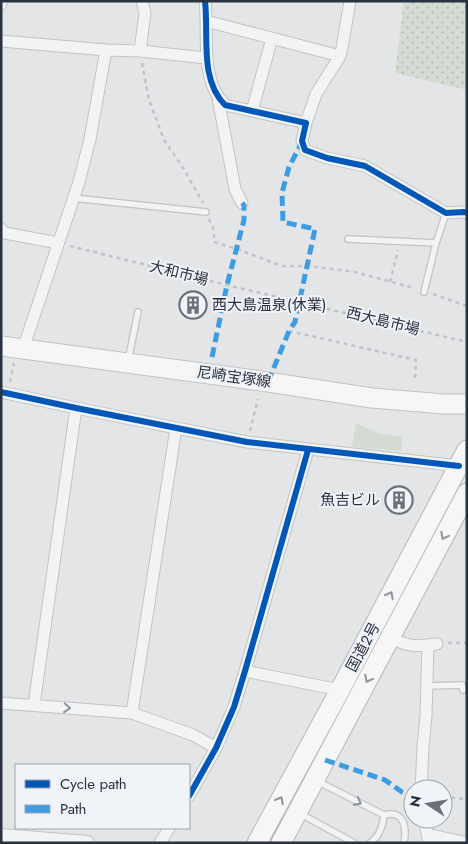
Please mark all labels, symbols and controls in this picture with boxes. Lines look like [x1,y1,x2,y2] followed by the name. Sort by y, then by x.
[147,255,211,291] street label: 大和市場
[178,290,208,320] building icon: 西大島温泉(休業)
[212,294,326,316] place label: 西大島温泉(休業)
[344,301,422,341] street label: 西大島市場
[195,361,273,393] street label: 尼崎宝塚線
[384,485,414,515] building icon: 魚吉ビル
[320,489,380,511] place label: 魚吉ビル
[440,530,450,539] one-way arrow
[384,591,394,600] one-way arrow
[341,618,385,676] street label: 国道2号
[364,674,374,683] one-way arrow
[64,702,72,713] one-way arrow
[15,764,190,829] legend
[60,773,127,795] text: Cycle path
[403,779,453,829] north arrow
[404,794,426,809] text: N
[274,796,284,805] one-way arrow
[353,796,362,806] one-way arrow
[60,798,86,820] text: Path

